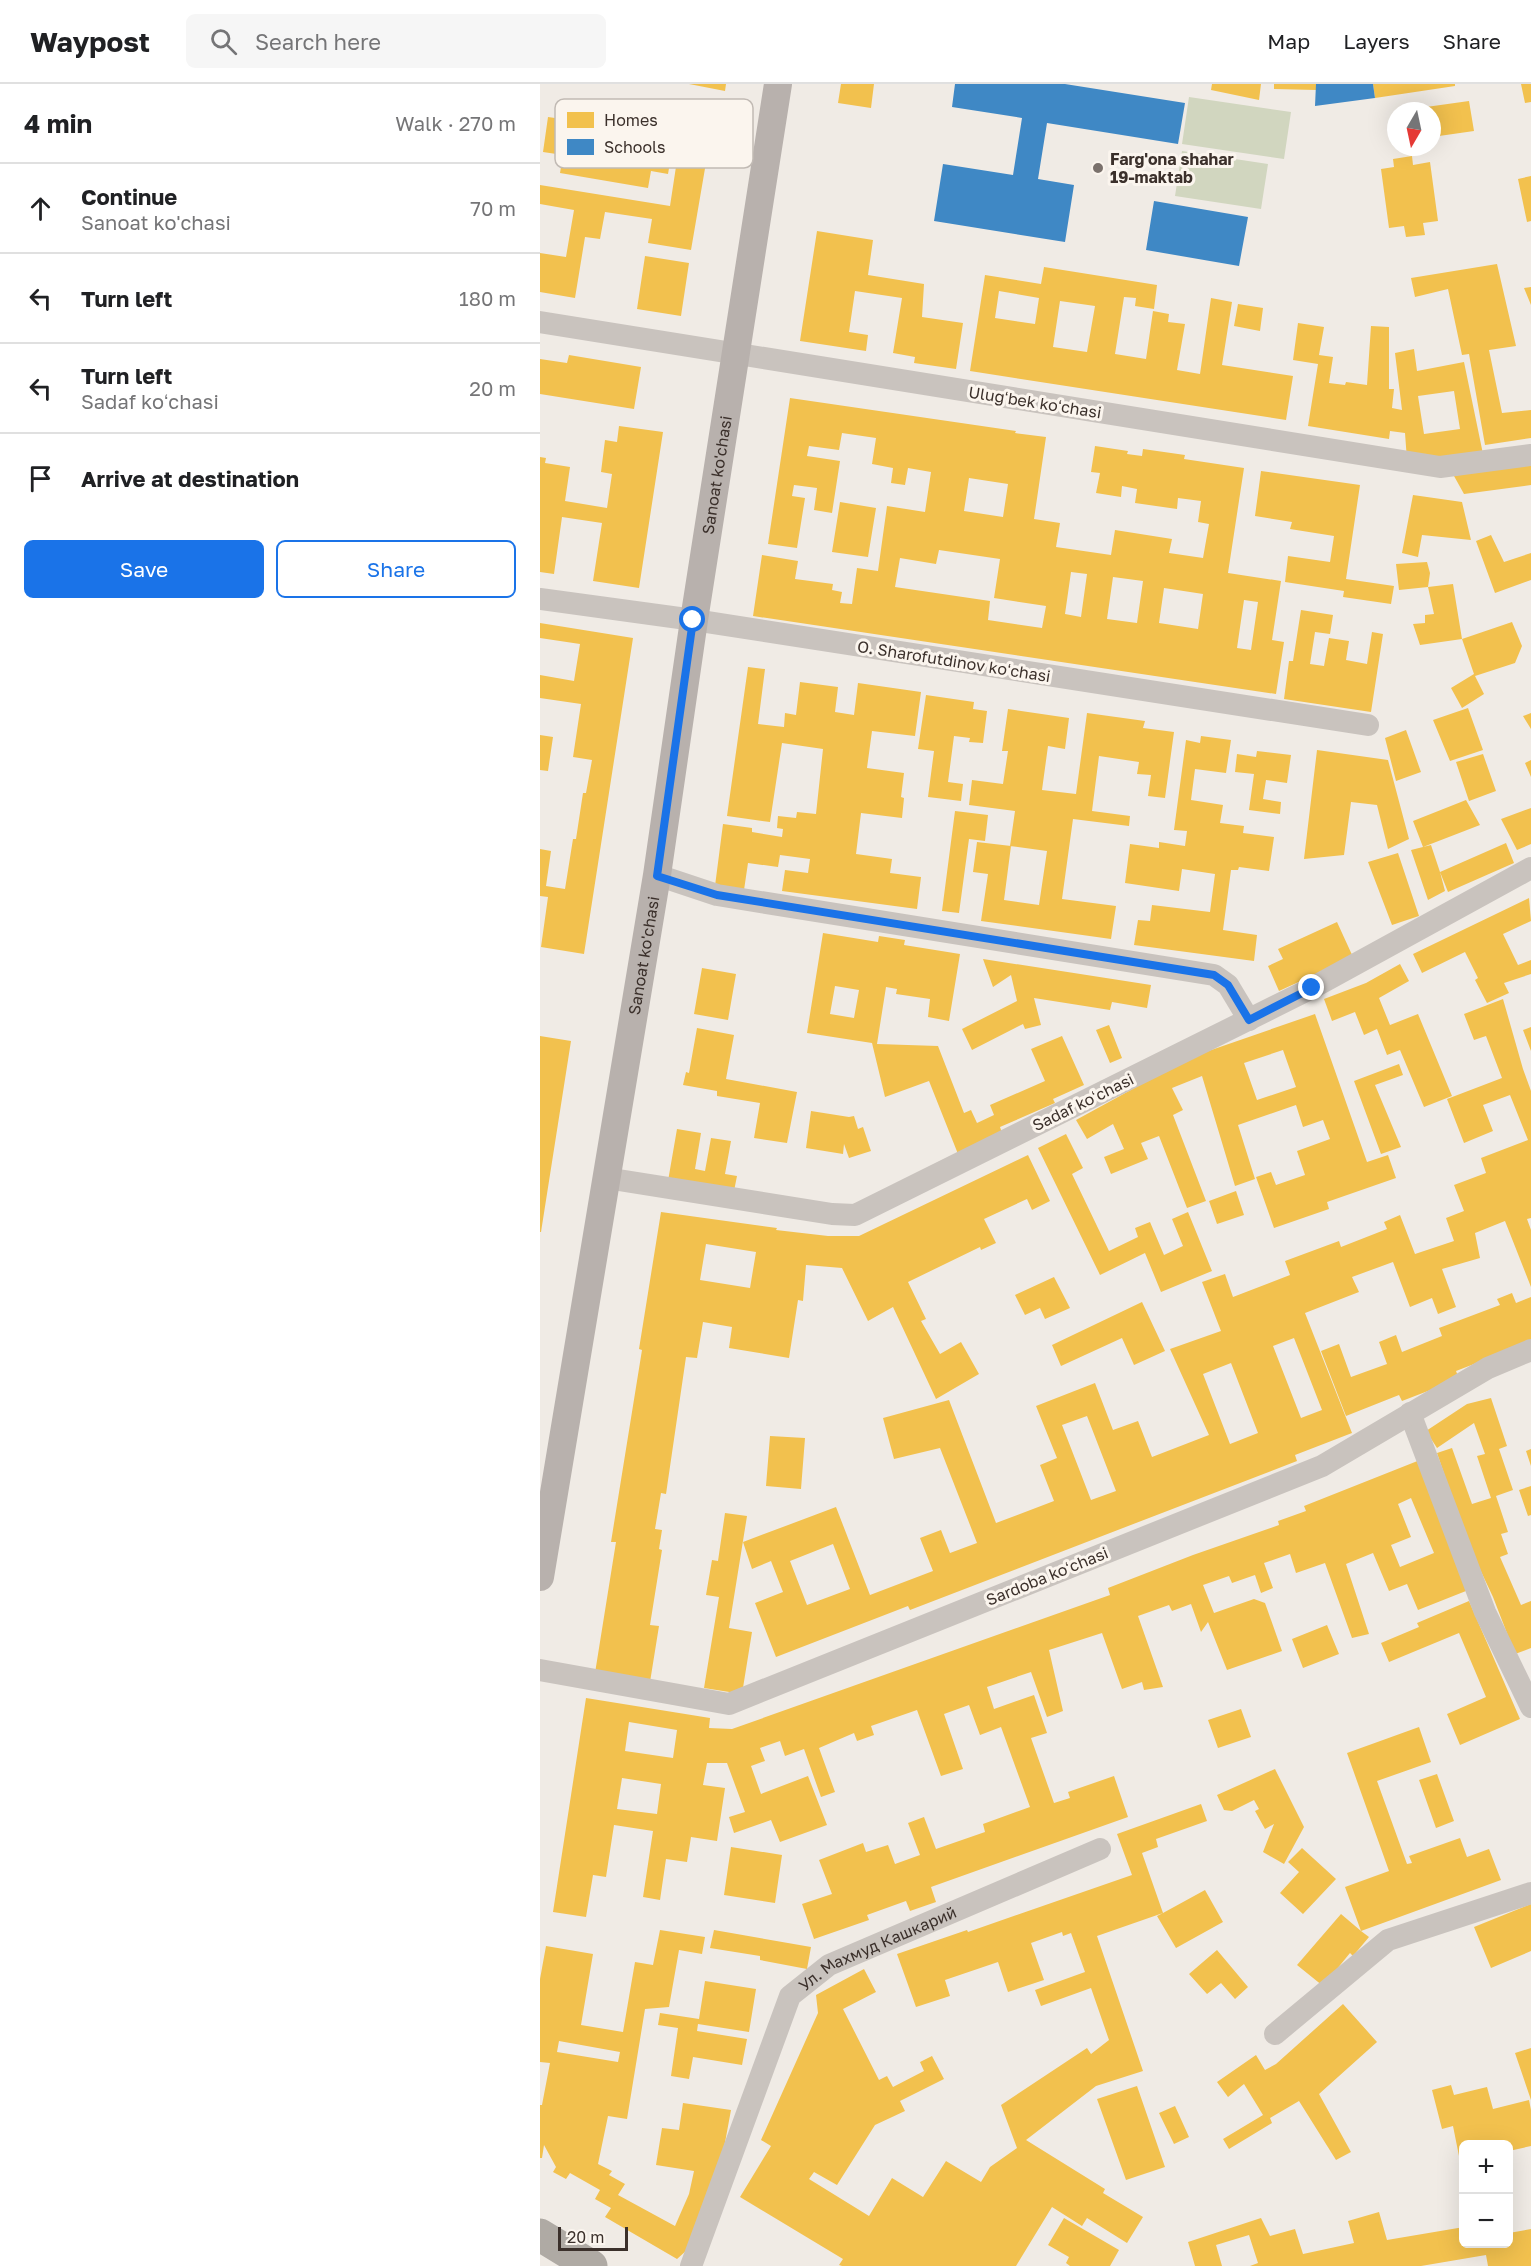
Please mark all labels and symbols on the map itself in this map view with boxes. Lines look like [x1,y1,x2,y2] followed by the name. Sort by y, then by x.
[555,99,753,168] legend
[1387,102,1441,156] north arrow
[604,110,658,130] text: Homes
[604,137,666,157] text: Schools
[1110,149,1234,187] place label: Farg'ona shahar 19-maktab
[1091,161,1105,175] marker: Farg'ona shahar 19-maktab
[967,382,1103,422] street label: Ulugʻbek koʻchasi
[698,414,736,536] street label: Sanoat ko'chasi
[679,606,705,632] route start
[856,636,1052,686] street label: O. Sharofutdinov koʻchasi
[624,895,663,1016] street label: Sanoat ko'chasi
[1298,974,1324,1000] route end
[1029,1069,1137,1135] street label: Sadaf koʻchasi
[983,1542,1111,1610] street label: Sardoba koʻchasi
[794,1902,959,1995] street label: Ул. Махмуд Кашкарий
[558,2224,628,2252] scale bar

